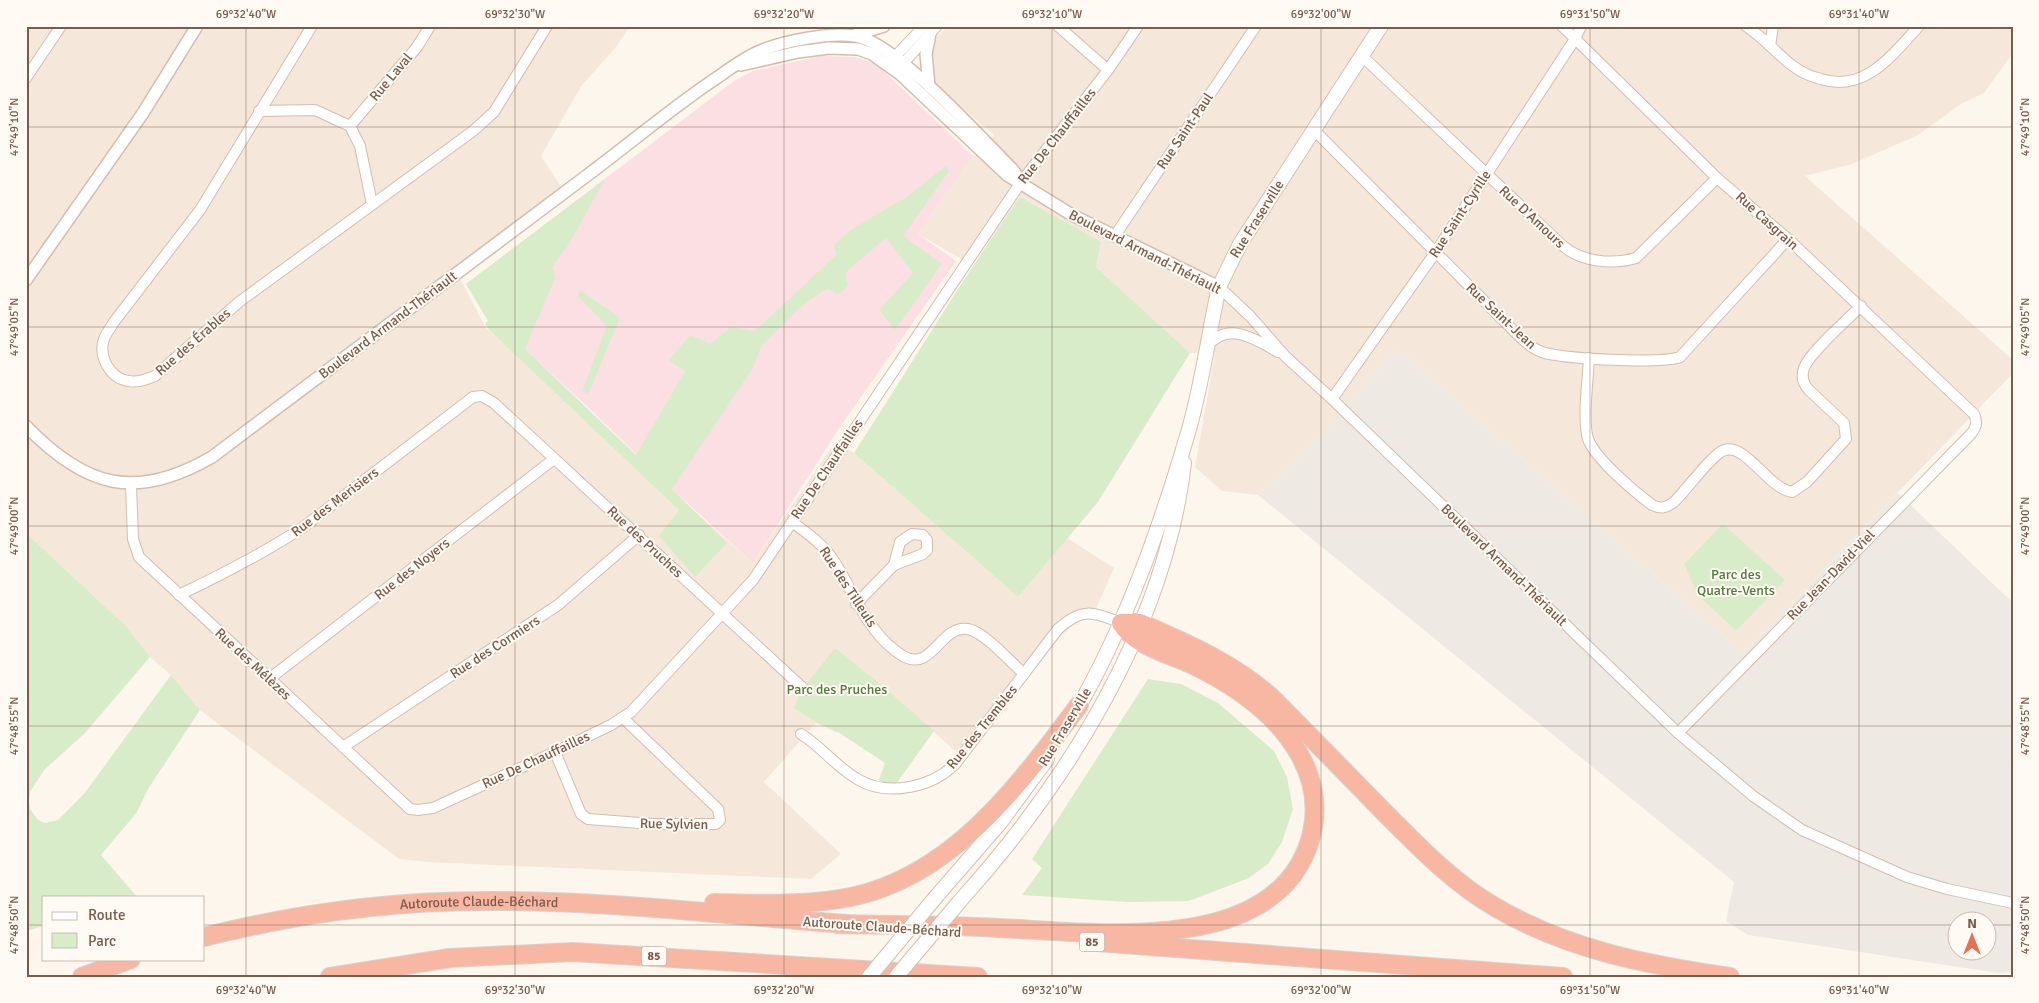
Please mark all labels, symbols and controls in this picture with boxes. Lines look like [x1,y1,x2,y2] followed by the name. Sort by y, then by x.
[216,7,276,22] text: 69°32'40"W
[485,7,545,22] text: 69°32'30"W
[754,7,814,22] text: 69°32'20"W
[1022,7,1082,22] text: 69°32'10"W
[1291,7,1351,22] text: 69°32'00"W
[1560,7,1620,22] text: 69°31'50"W
[1829,7,1889,22] text: 69°31'40"W
[366,50,416,104] street label: Rue Laval
[1014,85,1100,187] street label: Rue De Chauffailles
[1153,90,1217,172] street label: Rue Saint-Paul
[7,98,22,156] text: 47°49'10"N
[2018,98,2033,156] text: 47°49'10"N
[1425,167,1495,261] street label: Rue Saint-Cyrille
[1226,177,1288,261] street label: Rue Fraserville
[1496,182,1568,252] street label: Rue D'Amours
[1732,188,1802,254] street label: Rue Casgrain
[1066,206,1224,298] street label: Boulevard Armand-Thériault
[316,267,461,383] street label: Boulevard Armand-Thériault
[1462,279,1540,353] street label: Rue Saint-Jean
[7,298,22,356] text: 47°49'05"N
[2018,298,2033,356] text: 47°49'05"N
[152,305,234,379] street label: Rue des Érables
[787,416,867,522] street label: Rue De Chauffailles
[288,464,382,540] street label: Rue des Merisiers
[7,497,22,555] text: 47°49'00"N
[2018,497,2033,555] text: 47°49'00"N
[1437,500,1571,630] street label: Boulevard Armand-Thériault
[604,503,686,581] street label: Rue des Pruches
[1783,526,1879,624] street label: Rue Jean-David-Viel
[371,534,453,604] street label: Rue des Noyers
[816,543,880,631] street label: Rue des Tilleuls
[1697,566,1775,599] park label: Parc des Quatre-Vents
[447,612,543,682] street label: Rue des Cormiers
[211,624,295,704] street label: Rue des Mélèzes
[787,681,887,698] park label: Parc des Pruches
[943,682,1021,772] street label: Rue des Trembles
[1035,685,1095,769] street label: Rue Fraserville
[7,697,22,755] text: 47°48'55"N
[2018,697,2033,755] text: 47°48'55"N
[480,728,592,792] street label: Rue De Chauffailles
[640,815,708,833] street label: Rue Sylvien
[399,892,559,913] street label: Autoroute Claude-Béchard
[7,896,22,954] text: 47°48'50"N
[42,896,205,960] legend
[2018,896,2033,954] text: 47°48'50"N
[88,906,125,924] text: Route
[1946,910,1996,960] north arrow
[802,913,962,941] street label: Autoroute Claude-Béchard
[1967,915,1977,932] text: N
[88,932,116,950] text: Parc
[1080,932,1104,952] road number: 85
[642,946,666,966] road number: 85
[216,983,276,998] text: 69°32'40"W
[485,983,545,998] text: 69°32'30"W
[754,983,814,998] text: 69°32'20"W
[1022,983,1082,998] text: 69°32'10"W
[1291,983,1351,998] text: 69°32'00"W
[1560,983,1620,998] text: 69°31'50"W
[1829,983,1889,998] text: 69°31'40"W

